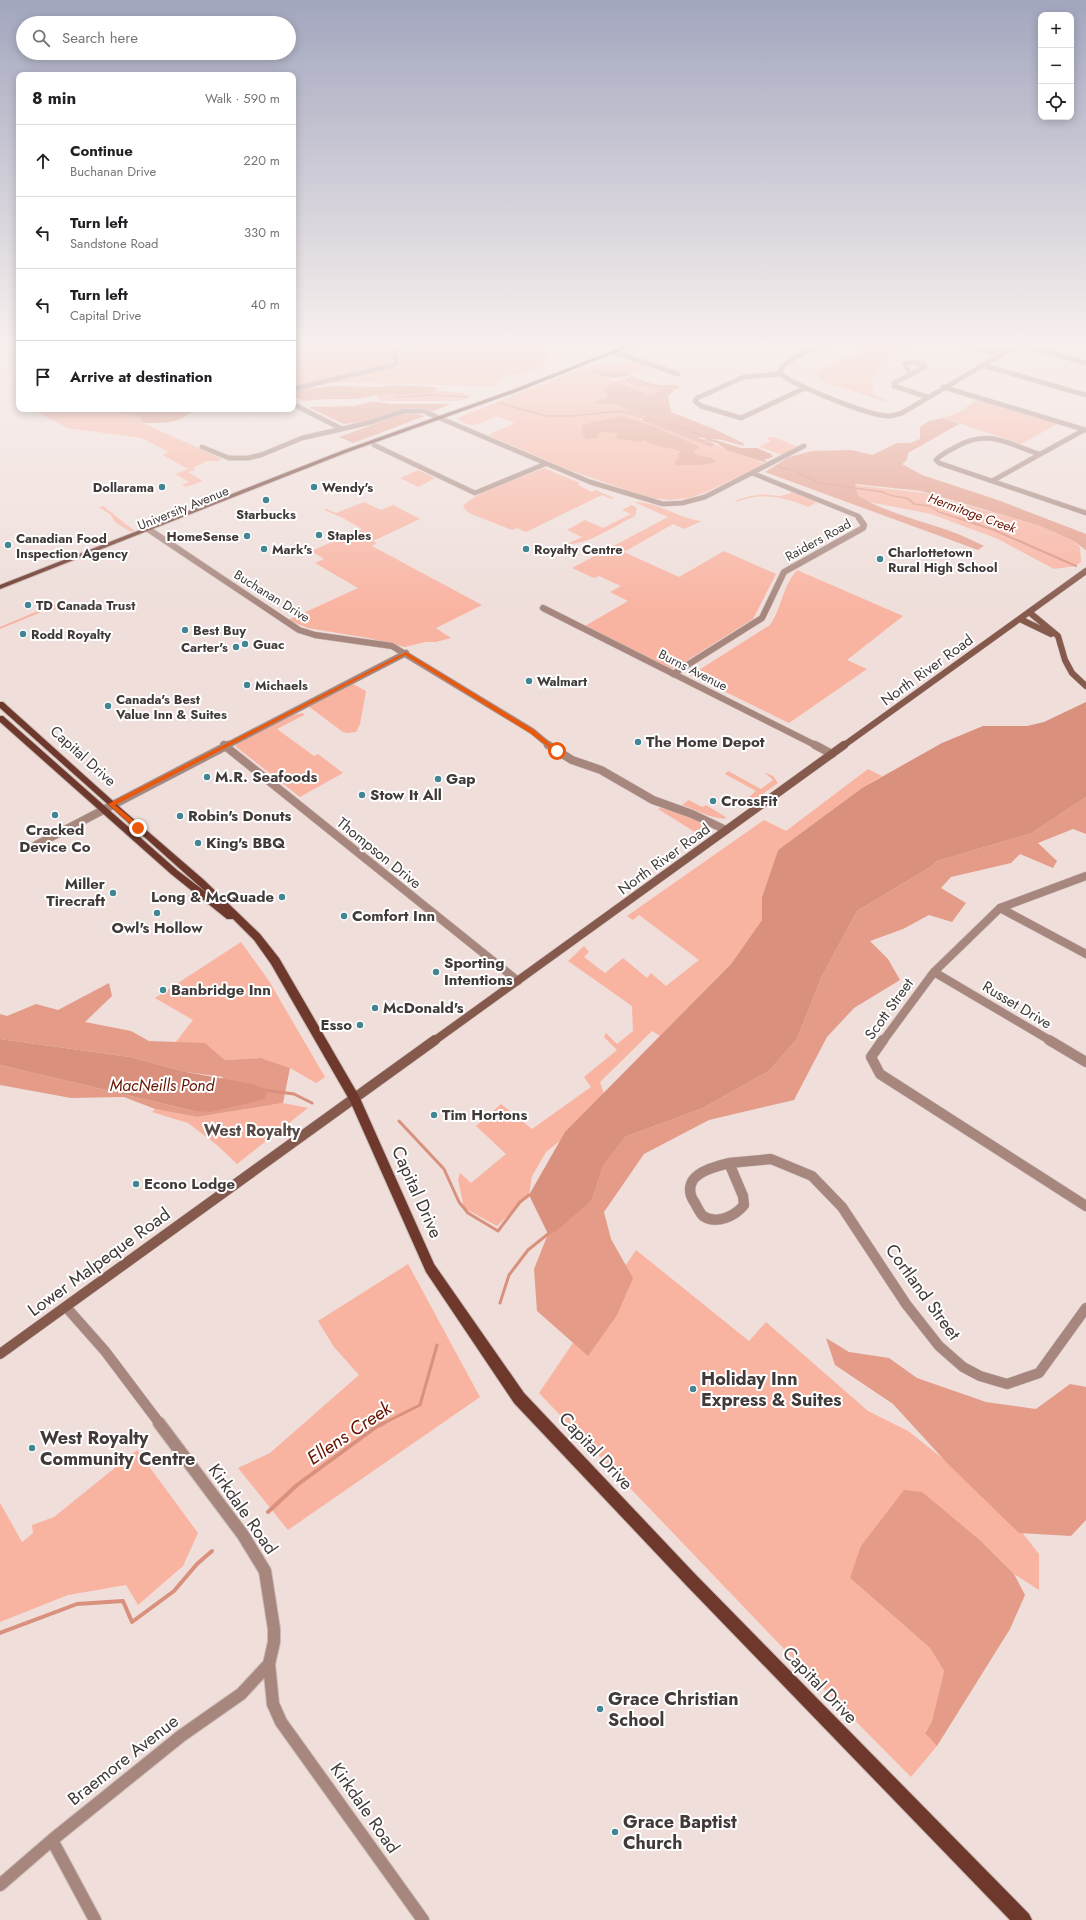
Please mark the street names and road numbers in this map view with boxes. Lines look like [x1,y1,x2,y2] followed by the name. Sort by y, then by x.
[135,481,232,535] street label: University Avenue
[782,514,854,566] street label: Raiders Road
[230,565,314,627] street label: Buchanan Drive
[876,629,978,711] street label: North River Road
[655,645,731,696] street label: Burns Avenue
[45,720,121,792] street label: Capital Drive
[332,812,426,894] street label: Thompson Drive
[613,818,715,900] street label: North River Road
[859,973,919,1044] street label: Scott Street
[978,976,1056,1035] street label: Russet Drive
[385,1142,449,1242] street label: Capital Drive
[22,1201,176,1323] street label: Lower Malpeque Road
[879,1238,967,1346] street label: Cortland Street
[553,1406,639,1496] street label: Capital Drive
[202,1458,284,1560] street label: Kirkdale Road
[776,1641,864,1729] street label: Capital Drive
[62,1708,184,1812] street label: Braemore Avenue
[324,1757,406,1859] street label: Kirkdale Road

